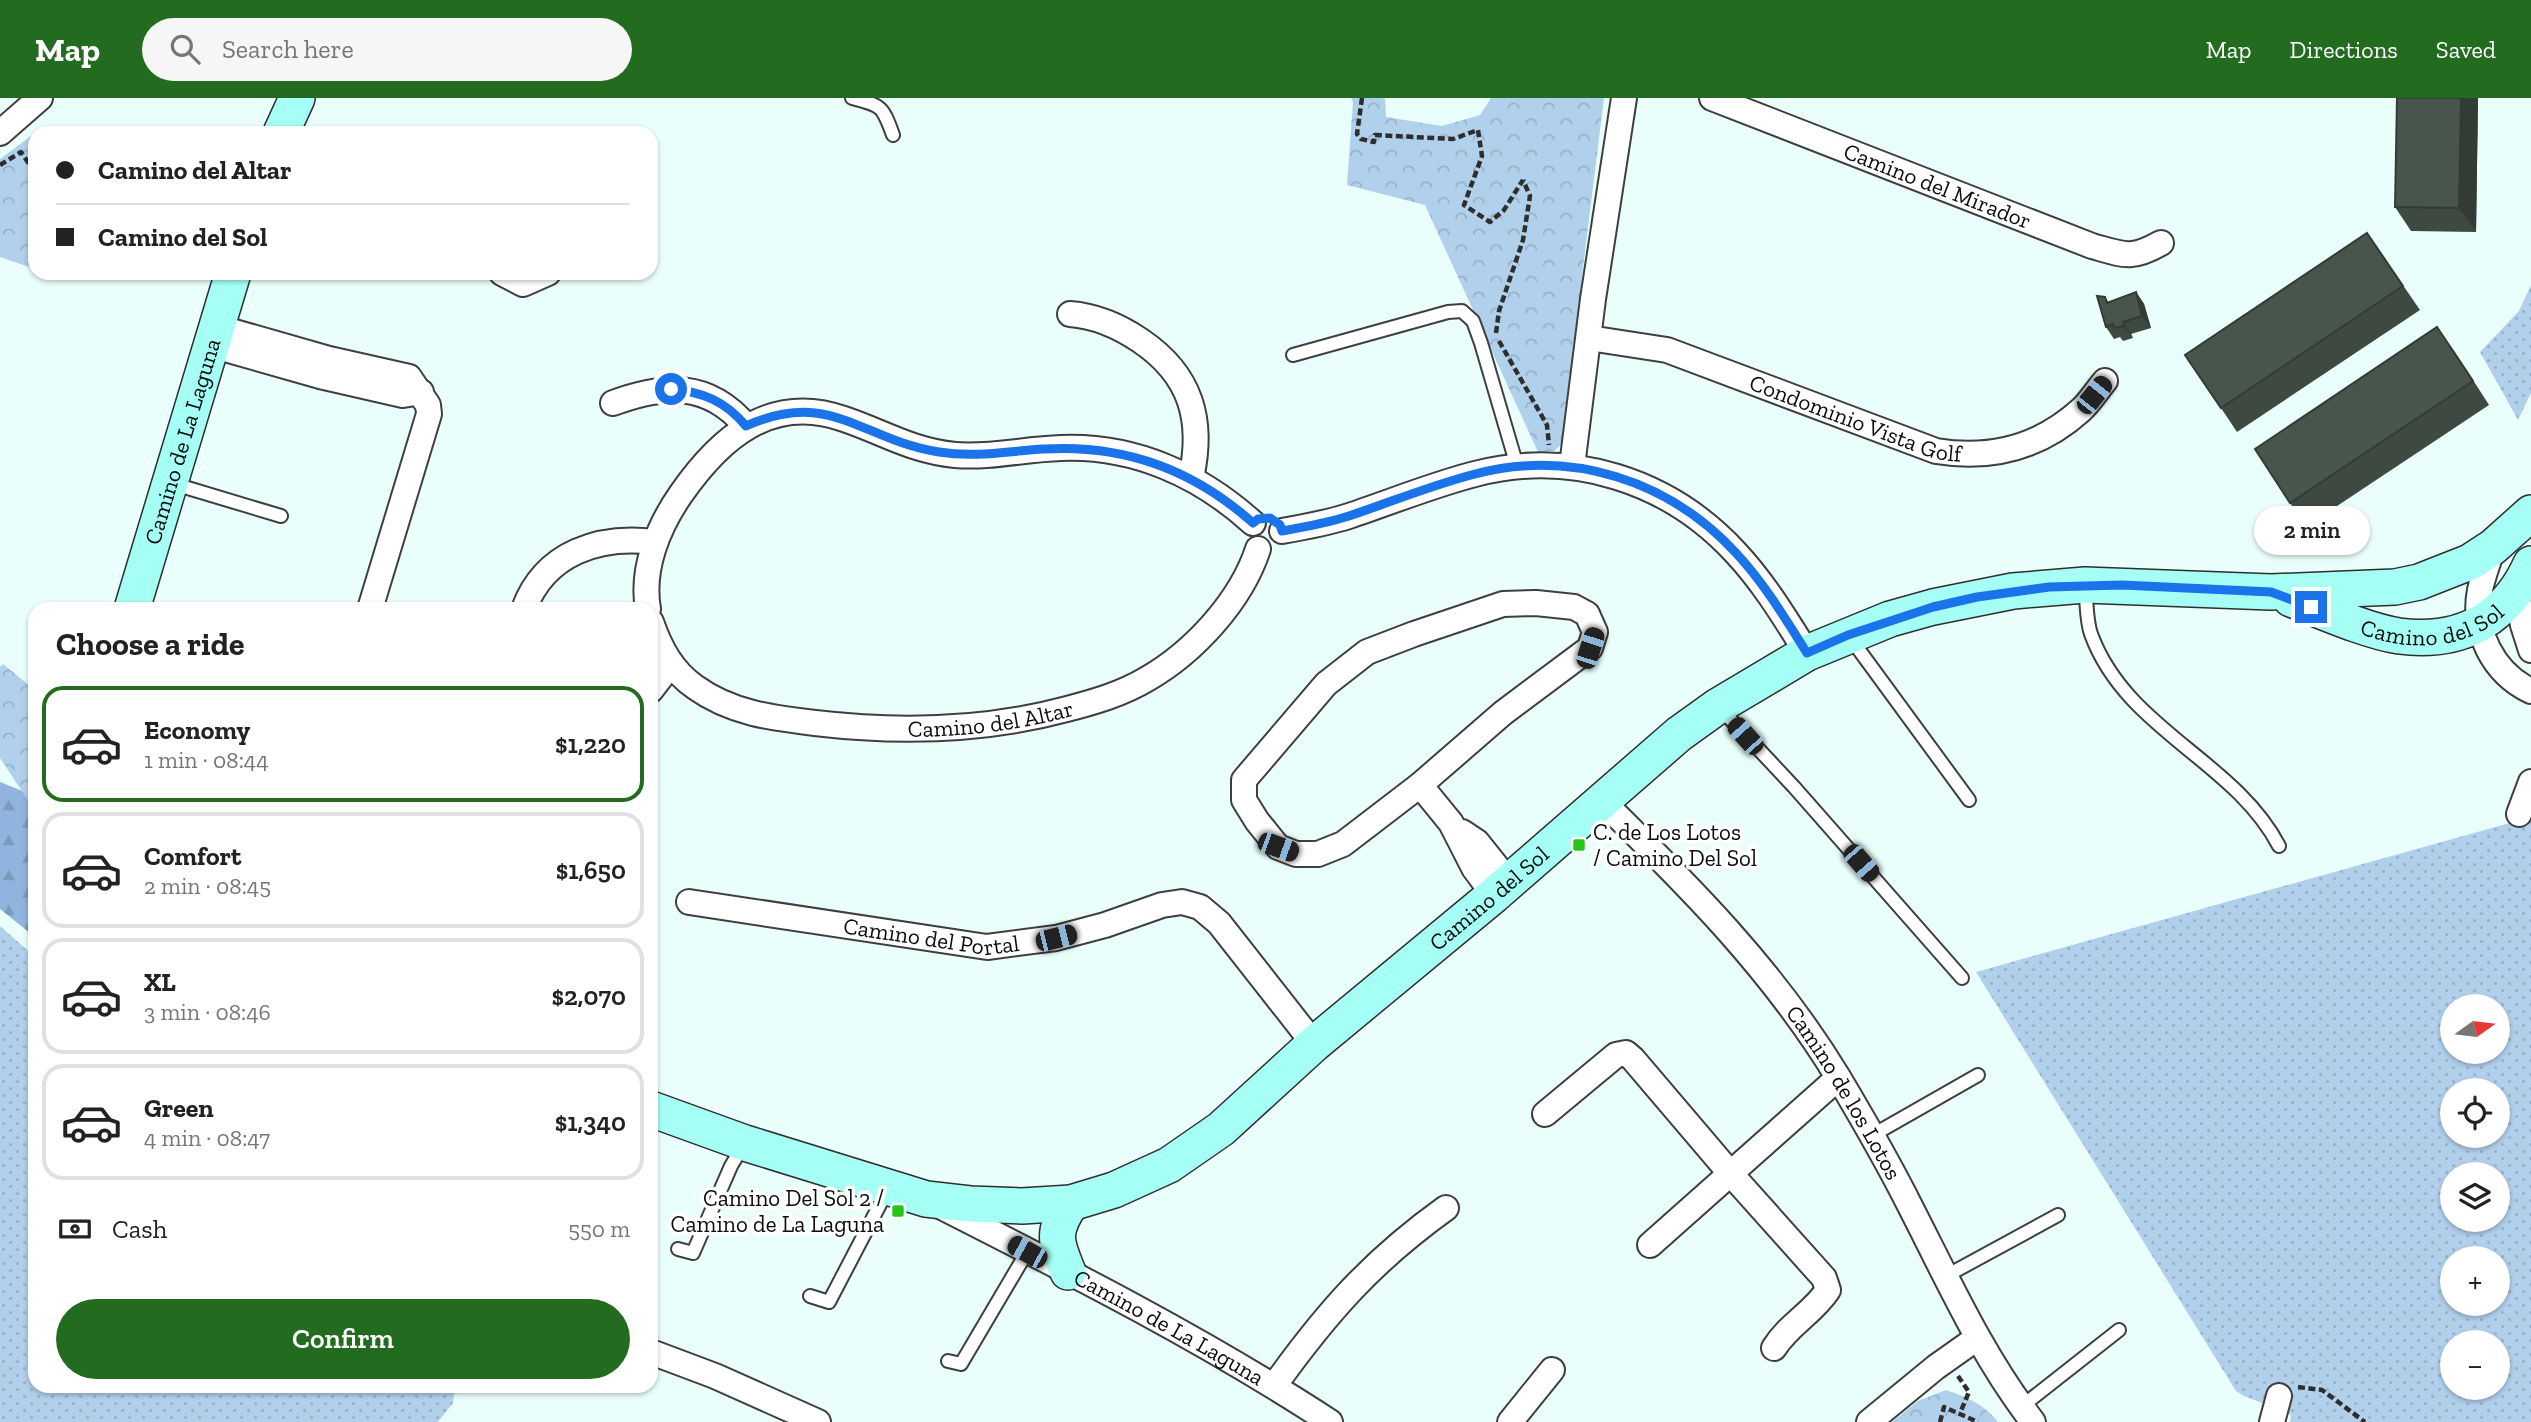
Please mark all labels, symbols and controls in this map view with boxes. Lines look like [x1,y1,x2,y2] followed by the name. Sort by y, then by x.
[142,18,632,81] search box
[35,30,100,69] text: Map
[166,30,204,68] icon: search
[222,33,354,65] text: Search here
[2206,35,2252,64] text: Map
[2290,35,2398,64] text: Directions
[2436,35,2496,64] text: Saved
[1840,137,2035,235] street label: Camino del Mirador
[98,154,292,186] text: Camino del Altar
[98,221,267,253] text: Camino del Sol
[138,335,227,548] street label: Camino de La Laguna
[1746,368,1964,468] street label: Condominio Vista Golf
[2073,372,2116,418] car
[655,373,687,405] route start
[2253,505,2369,554] callout: 2 min
[2283,516,2341,544] text: 2 min
[2295,591,2327,623] route end
[2357,598,2509,652] street label: Camino del Sol
[56,625,244,663] text: Choose a ride
[1574,625,1607,671] car
[908,694,1076,743] street label: Camino del Altar
[60,713,123,776] icon: car
[1724,713,1767,759] car
[144,714,250,746] text: Economy
[555,728,626,760] text: $1,220
[144,746,269,774] text: 1 min · 08:44
[1593,818,1757,872] place label: C. de Los Lotos / Camino Del Sol
[1255,830,1302,864] car
[1571,837,1587,853] marker: C. de Los Lotos / Camino Del Sol
[60,839,123,902] icon: car
[144,840,241,872] text: Comfort
[1424,840,1554,957] street label: Camino del Sol
[1840,840,1883,886] car
[556,854,626,886] text: $1,650
[144,872,271,900] text: 2 min · 08:45
[842,912,1021,961] street label: Camino del Portal
[1034,923,1079,953] car
[60,965,123,1028] icon: car
[144,966,176,998] text: XL
[552,980,626,1012] text: $2,070
[2440,994,2510,1064] north arrow
[2440,994,2510,1400] map controls
[144,998,271,1026] text: 3 min · 08:46
[1780,1000,1908,1184] street label: Camino de los Lotos
[2440,1078,2510,1148] button: locate
[60,1091,123,1154] icon: car
[144,1092,214,1124] text: Green
[555,1106,626,1138] text: $1,340
[144,1124,270,1152] text: 4 min · 08:47
[2440,1162,2510,1232] button: layers
[671,1184,884,1238] place label: Camino Del Sol 2 / Camino de La Laguna
[890,1203,906,1219] marker: Camino Del Sol 2 / Camino de La Laguna
[56,1210,94,1248] icon: cash
[112,1213,167,1245] text: Cash
[568,1215,630,1243] text: 550 m
[1004,1233,1051,1271] car
[2440,1246,2510,1316] button: +
[1069,1263,1269,1391] street label: Camino de La Laguna
[56,1299,630,1379] button: Confirm
[2440,1330,2510,1400] button: −

